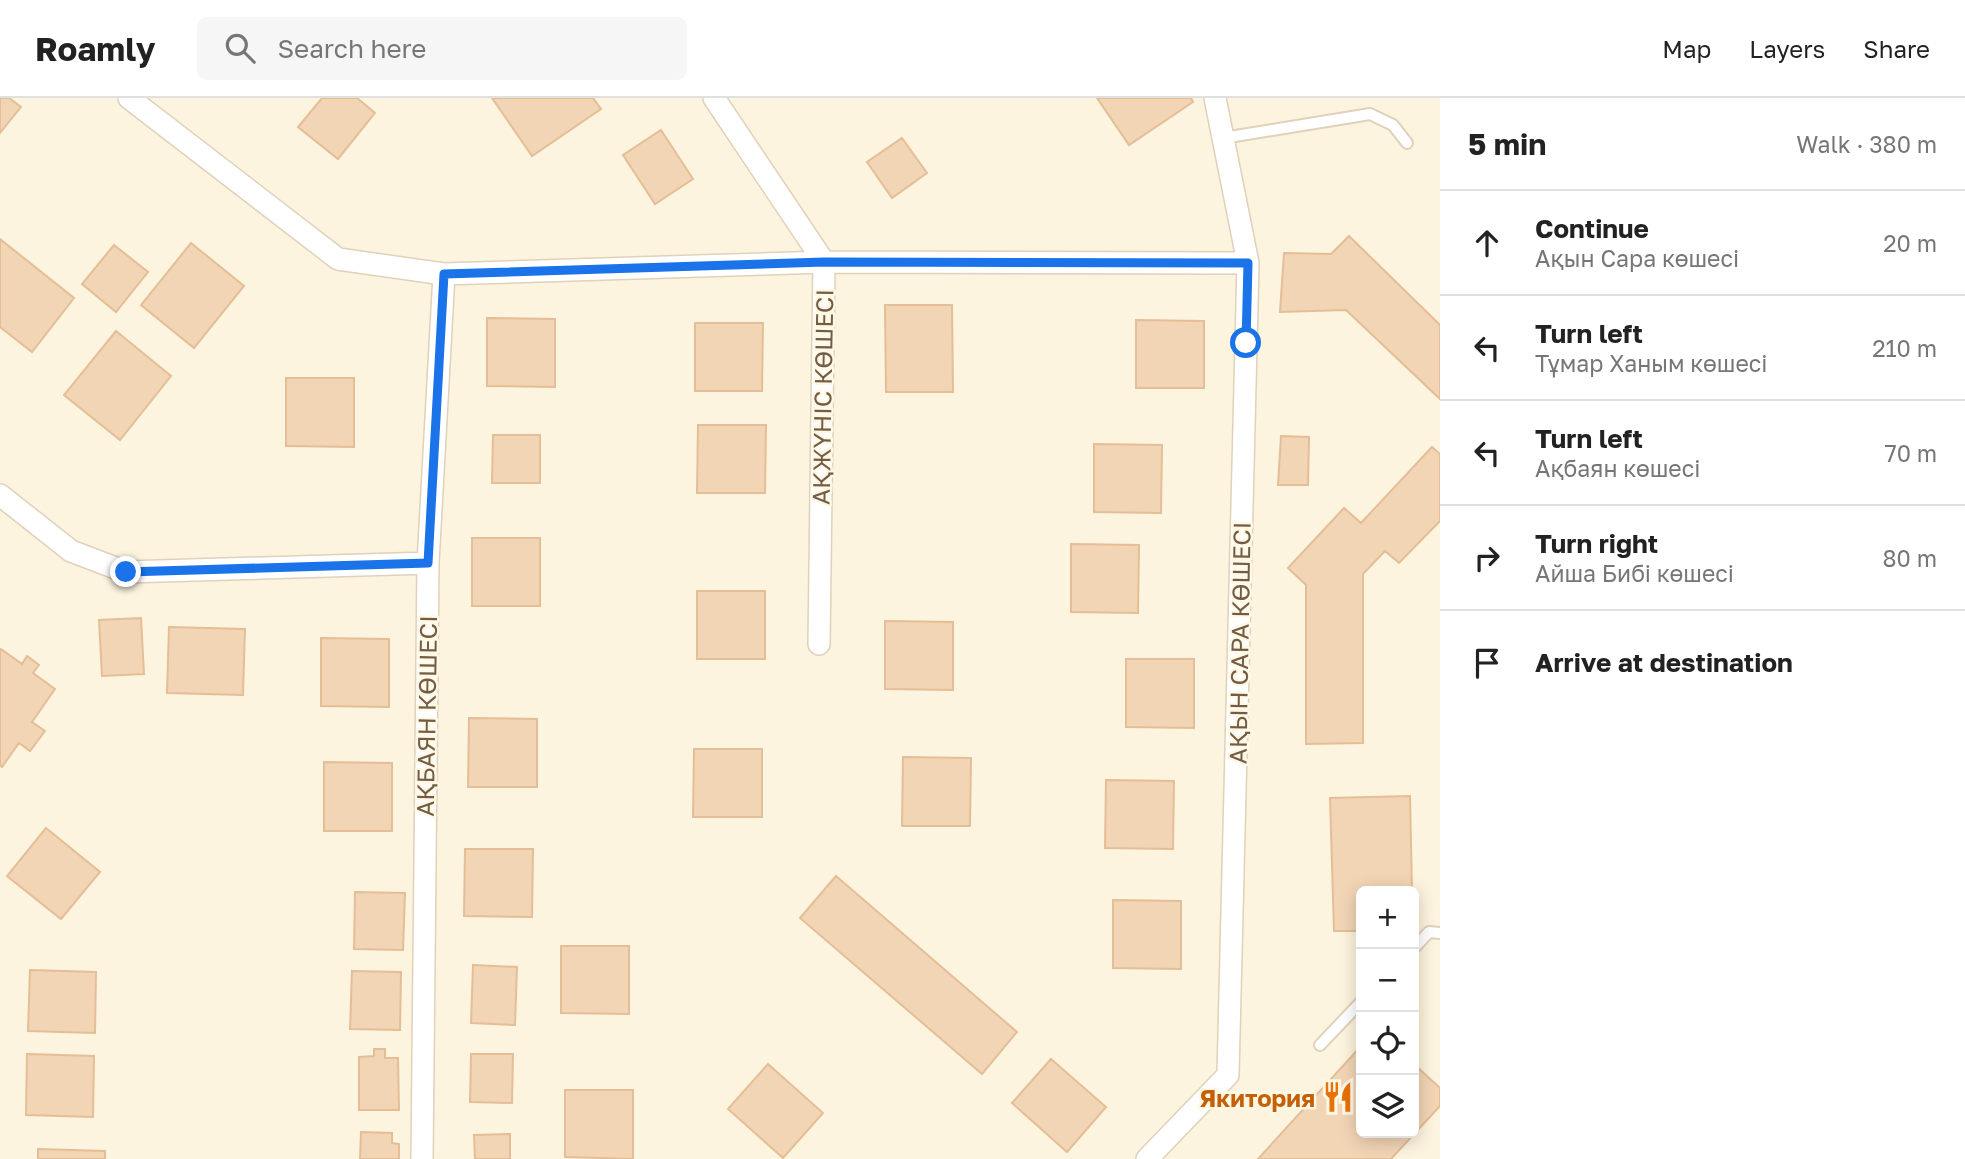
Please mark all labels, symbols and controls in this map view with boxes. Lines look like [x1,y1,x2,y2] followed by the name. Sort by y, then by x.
[197,17,687,80] search box
[35,29,155,68] text: Roamly
[221,29,259,67] icon: search
[277,33,426,64] text: Search here
[1662,34,1711,63] text: Map
[1749,34,1825,63] text: Layers
[1863,34,1930,63] text: Share
[1468,126,1546,162] text: 5 min
[1796,130,1937,158] text: Walk · 380 m
[1535,213,1649,244] text: Continue
[1468,224,1506,262] icon: ahead
[1883,229,1937,257] text: 20 m
[1535,244,1739,272] text: Ақын Сара көшесі
[806,289,838,505] street label: АҚЖҮНІС КӨШЕСІ
[1535,318,1643,349] text: Turn left
[1230,327,1261,358] route start
[1468,329,1506,367] icon: left
[1872,334,1937,362] text: 210 m
[1535,349,1768,377] text: Тұмар Ханым көшесі
[1535,423,1643,454] text: Turn left
[1468,434,1506,472] icon: left
[1884,439,1937,467] text: 70 m
[1535,454,1700,482] text: Ақбаян көшесі
[1222,522,1256,764] street label: АҚЫН САРА КӨШЕСІ
[1535,528,1658,559] text: Turn right
[1468,539,1506,577] icon: right
[1883,544,1937,572] text: 80 m
[110,556,141,587] route end
[1535,559,1734,587] text: Айша Бибі көшесі
[410,615,442,817] street label: АҚБАЯН КӨШЕСІ
[1468,644,1506,682] icon: arrive
[1535,647,1793,678] text: Arrive at destination
[1356,886,1419,1138] map controls
[1356,886,1419,949] button: +
[1356,949,1419,1012] button: −
[1356,1012,1419,1075] button: locate
[1356,1075,1419,1138] button: layers
[1321,1080,1355,1114] restaurant icon: Якитория
[1200,1083,1315,1112] place label: Якитория

